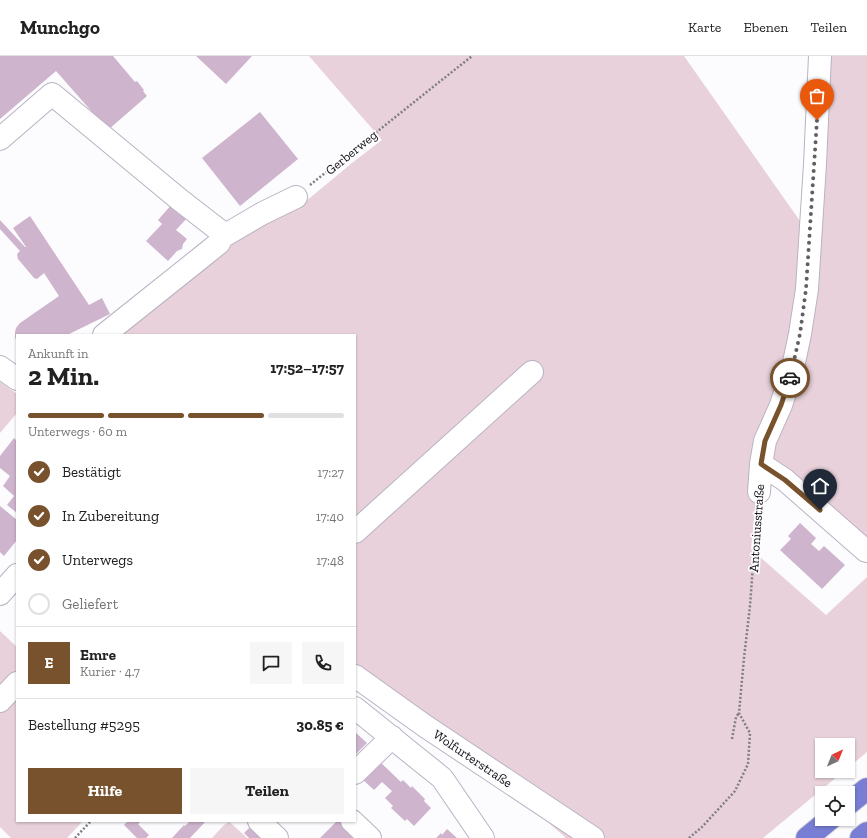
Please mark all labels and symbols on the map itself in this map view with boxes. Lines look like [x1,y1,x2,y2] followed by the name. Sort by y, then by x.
[800,79,834,120] pin
[322,127,380,178] street label: Gerberweg
[770,358,810,398] courier
[803,469,837,510] pin
[746,483,767,573] street label: Antoniusstraße
[430,727,515,790] street label: Wolfurterstraße
[815,738,855,778] north arrow

